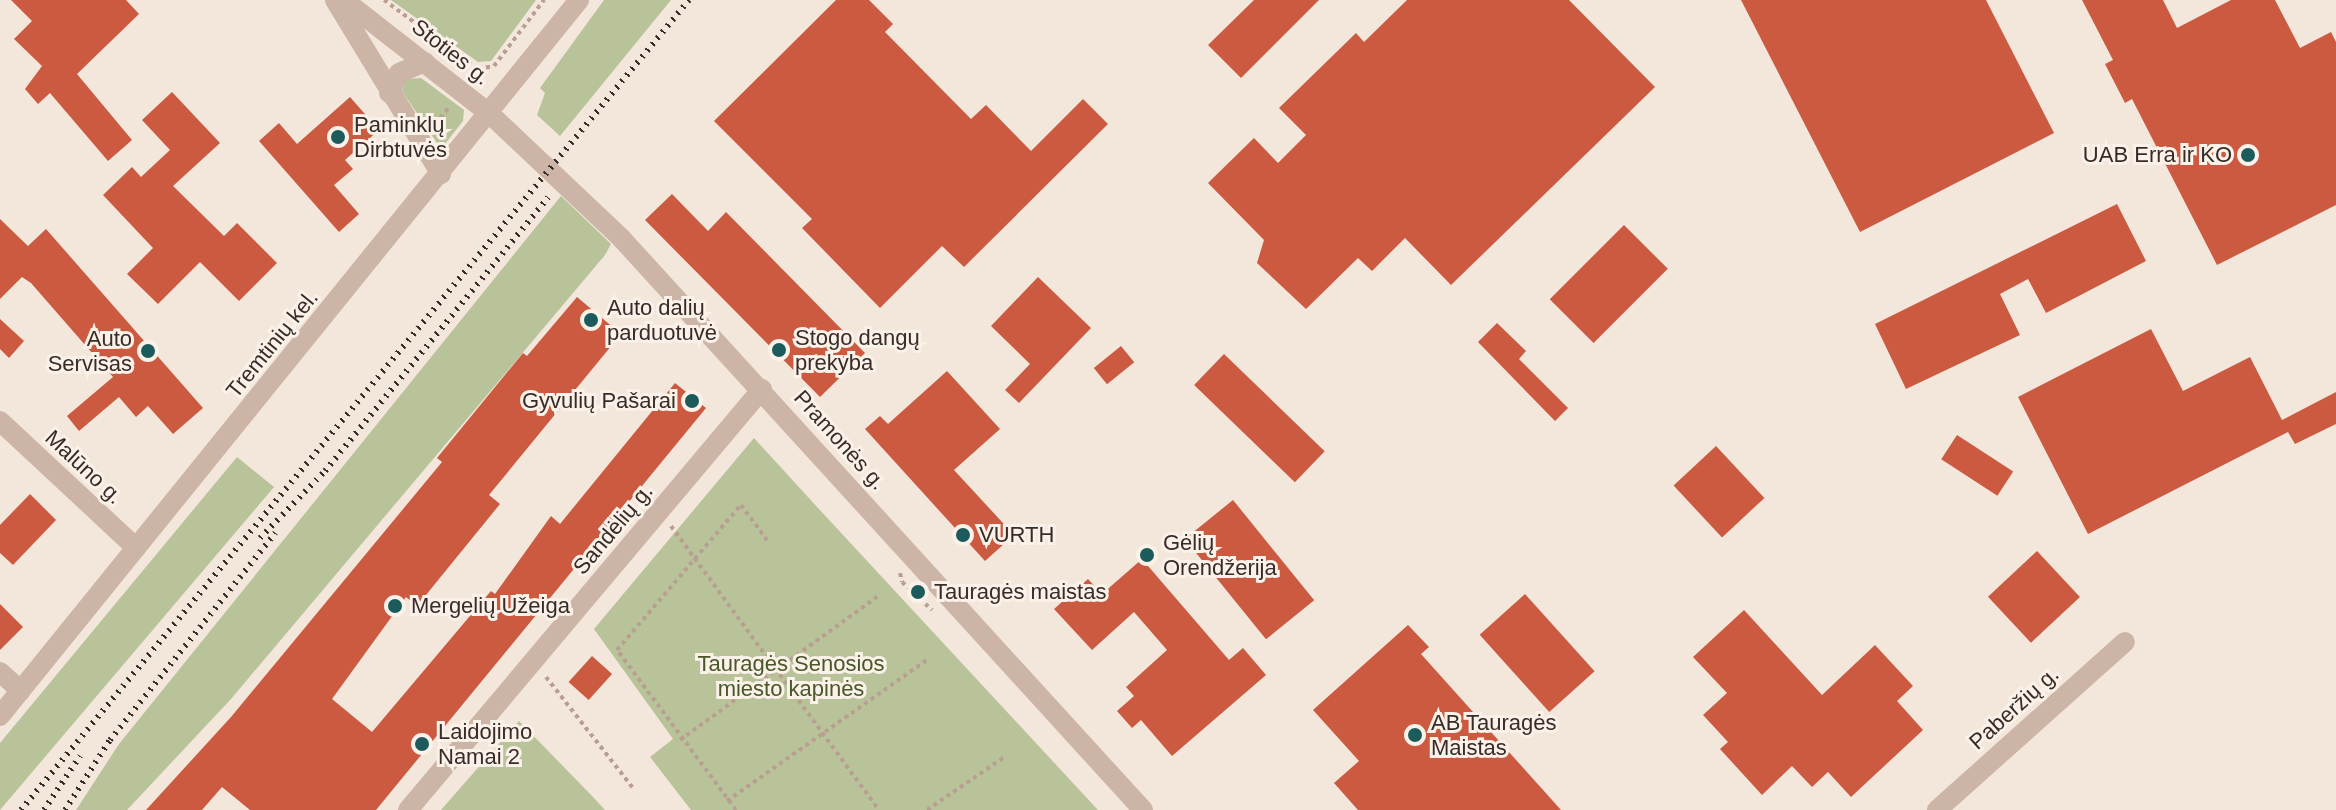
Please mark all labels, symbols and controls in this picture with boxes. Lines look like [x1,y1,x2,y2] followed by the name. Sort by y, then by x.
[407,13,495,91] street label: Stoties g.
[354,111,447,162] place label: Paminklų Dirbtuvės
[329,128,347,146] marker: Paminklų Dirbtuvės
[2083,142,2232,168] place label: UAB Erra ir KO
[2239,146,2257,164] marker: UAB Erra ir KO
[220,285,324,403] street label: Tremtinių kel.
[607,294,717,346] place label: Auto dalių parduotuvė
[582,311,600,329] marker: Auto dalių parduotuvė
[795,324,920,376] place label: Stogo dangų prekyba
[48,325,132,376] place label: Auto Servisas
[770,341,788,359] marker: Stogo dangų prekyba
[139,342,157,360] marker: Auto Servisas
[788,385,892,495] street label: Pramonės g.
[522,388,676,414] place label: Gyvulių Pašarai
[683,392,701,410] marker: Gyvulių Pašarai
[40,424,128,510] street label: Malūno g.
[568,478,658,580] street label: Sandėlių g.
[979,522,1054,548] place label: VURTH
[954,526,972,544] marker: VURTH
[1163,529,1277,580] place label: Gėlių Orendžerija
[1138,546,1156,564] marker: Gėlių Orendžerija
[934,579,1106,605] place label: Tauragės maistas
[909,583,927,601] marker: Tauragės maistas
[411,593,570,619] place label: Mergelių Užeiga
[386,597,404,615] marker: Mergelių Užeiga
[697,650,885,702] park label: Tauragės Senosios miesto kapinės
[1964,661,2064,755] street label: Paberžių g.
[1431,709,1557,760] place label: AB Tauragės Maistas
[438,718,532,770] place label: Laidojimo Namai 2
[1406,726,1424,744] marker: AB Tauragės Maistas
[413,735,431,753] marker: Laidojimo Namai 2

